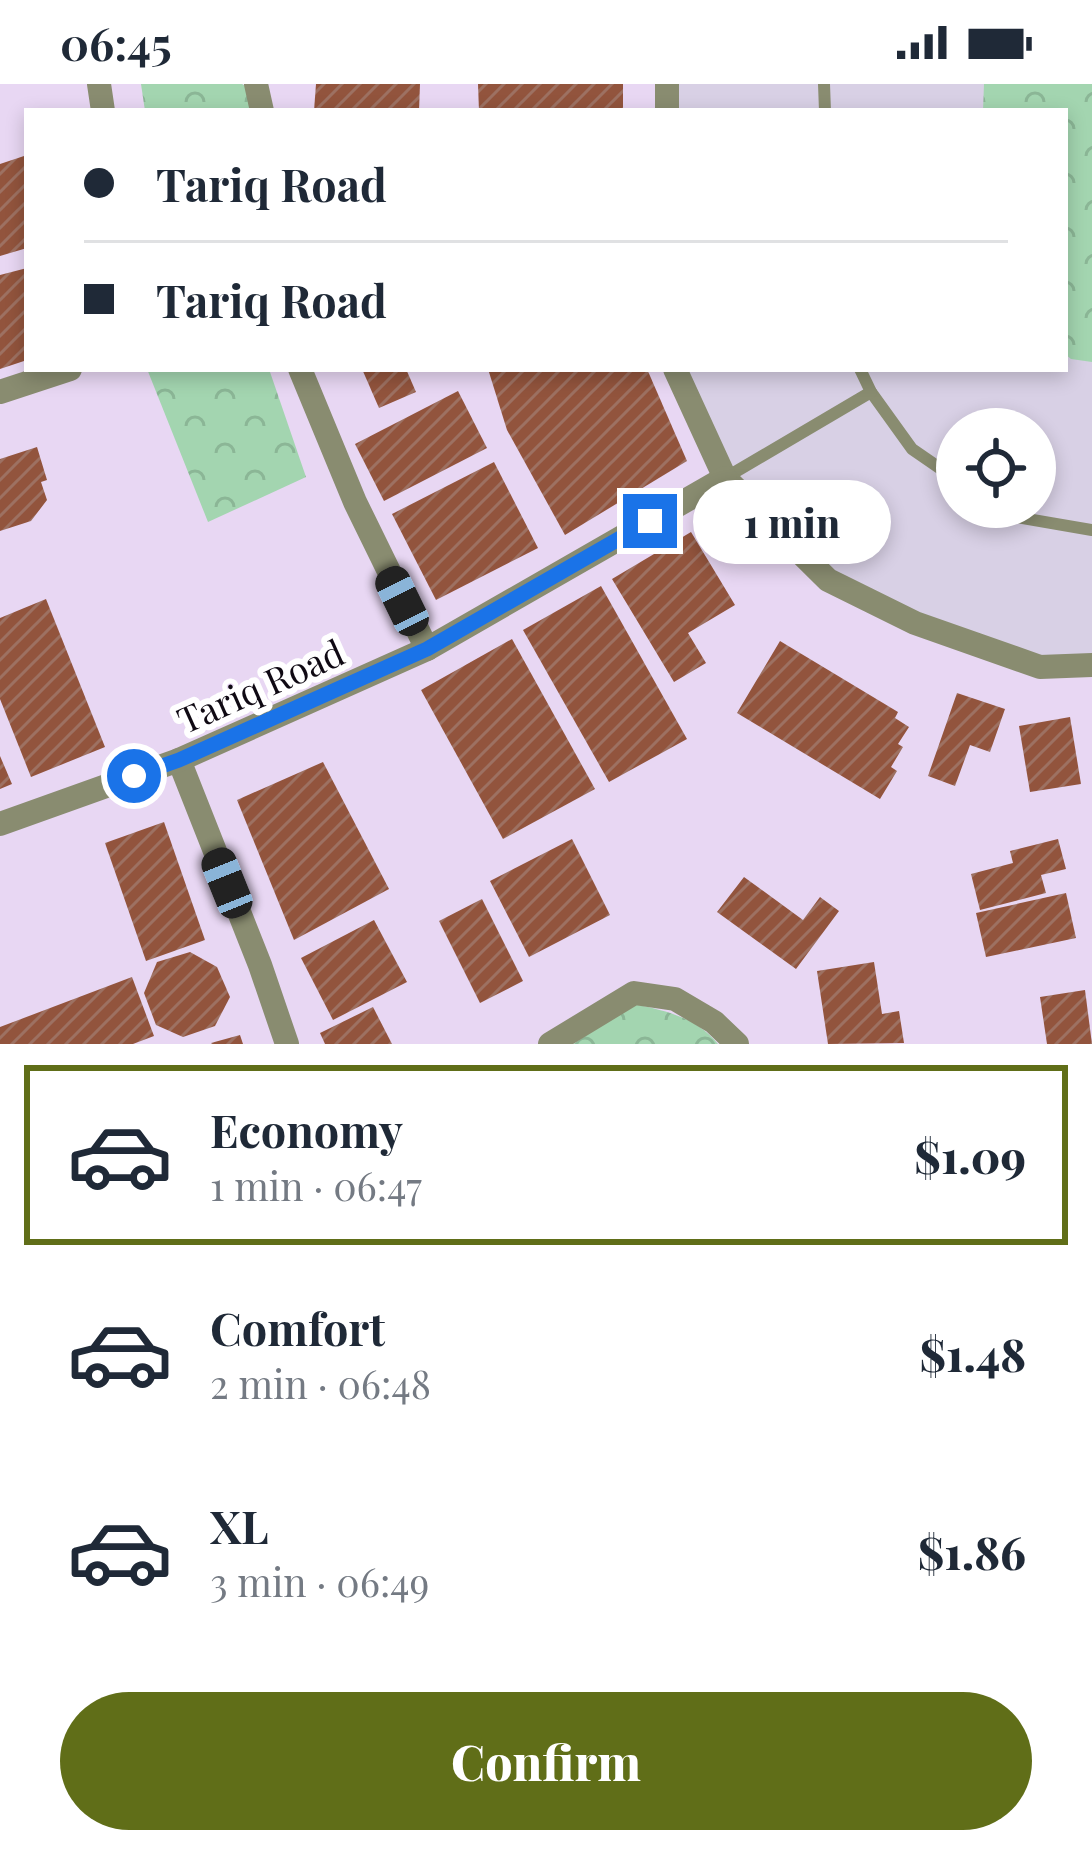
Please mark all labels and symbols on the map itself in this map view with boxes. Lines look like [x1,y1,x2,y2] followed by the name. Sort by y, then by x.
[692,479,890,563] callout: 1 min
[623,494,677,548] route end
[370,561,434,641] car
[169,627,351,743] street label: Tariq Road
[107,749,161,803] route start
[197,843,257,923] car

